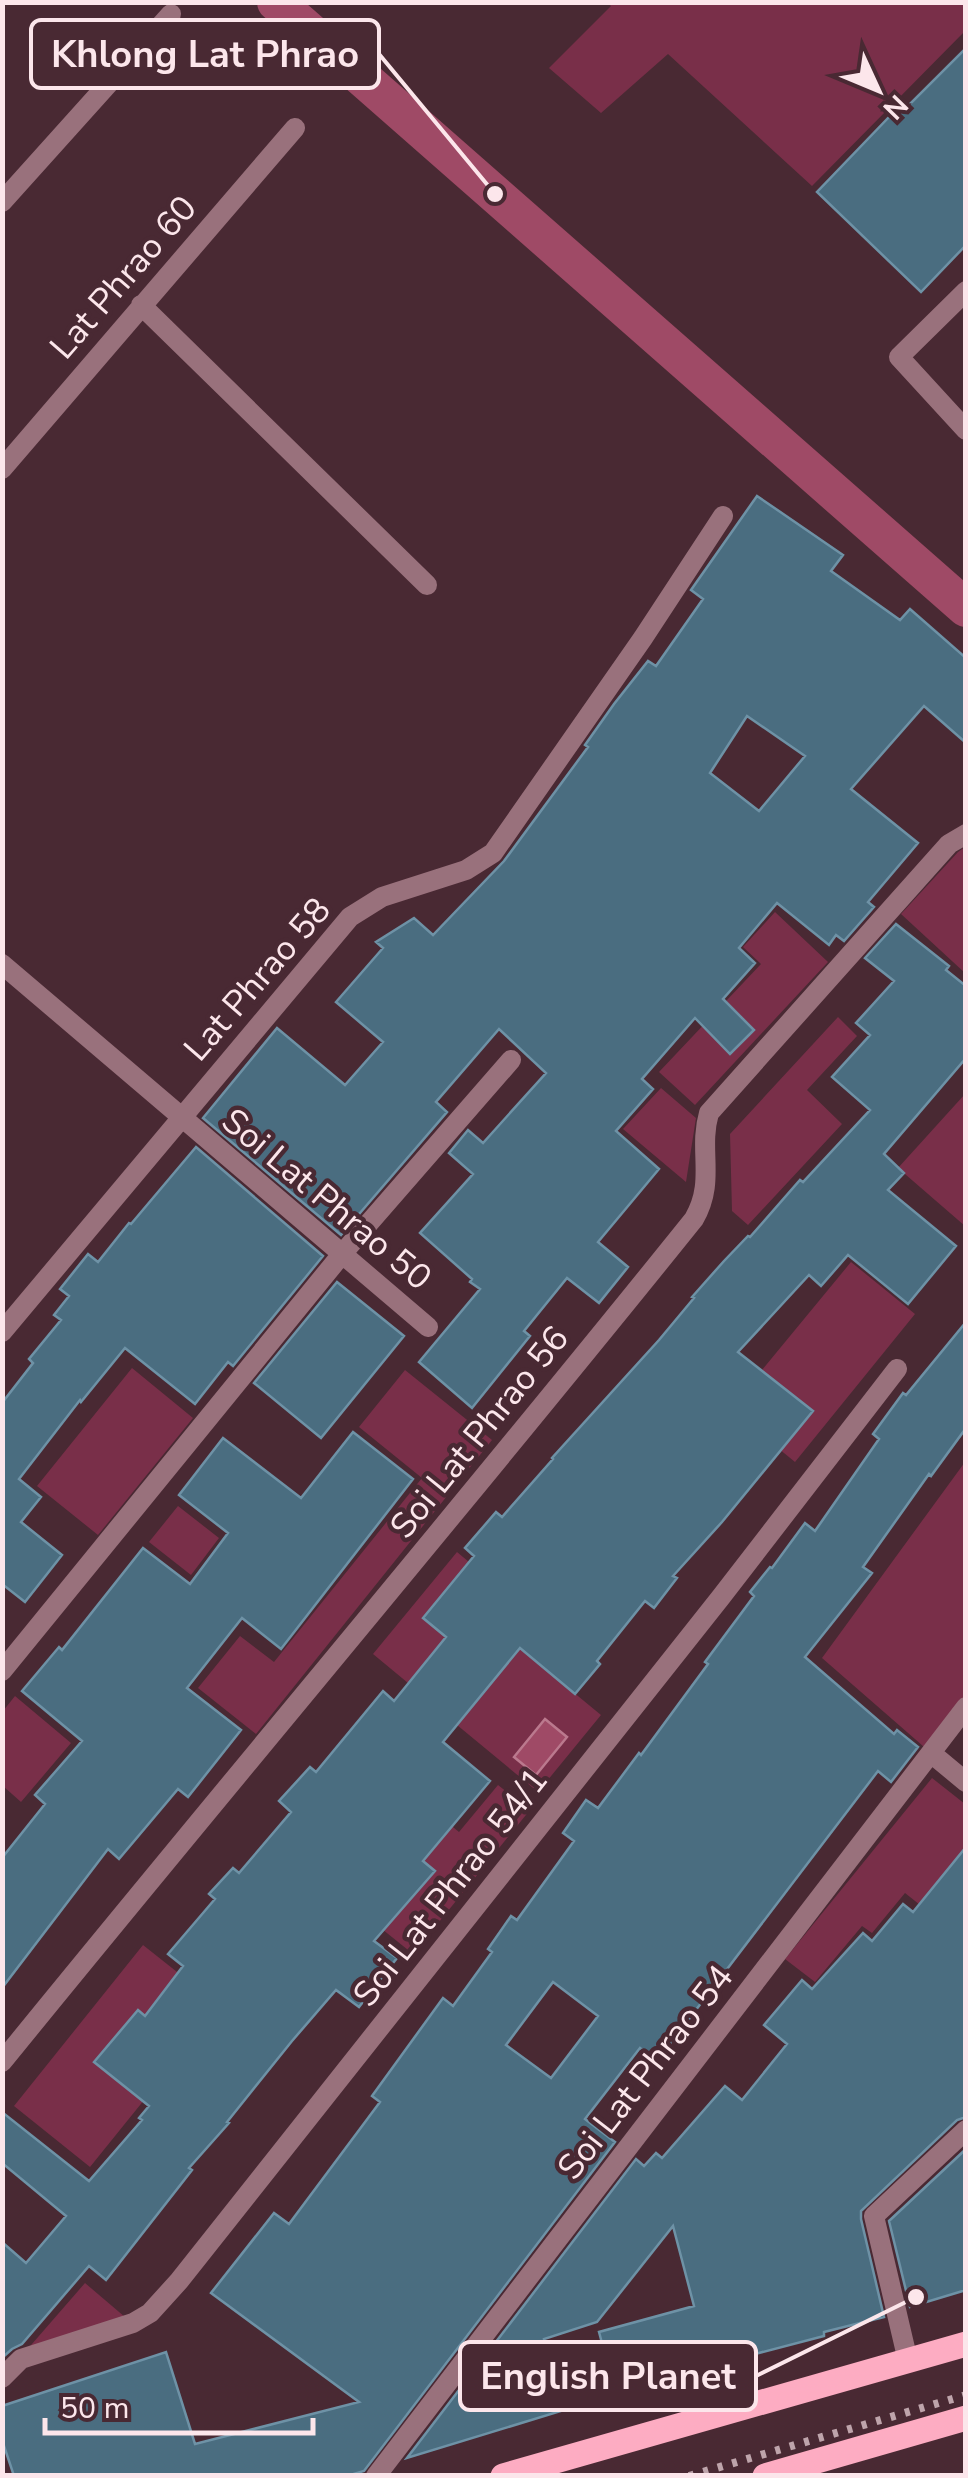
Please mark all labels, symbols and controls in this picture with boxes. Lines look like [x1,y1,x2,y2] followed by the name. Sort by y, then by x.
[31,20,379,88] callout: Khlong Lat Phrao
[51,29,359,80] text: Khlong Lat Phrao
[828,40,928,140] north arrow
[874,86,916,127] text: N
[39,186,207,369] street label: Lat Phrao 60
[173,888,341,1071] street label: Lat Phrao 58
[212,1098,441,1301] street label: Soi Lat Phrao 50
[379,1316,580,1548] street label: Soi Lat Phrao 56
[342,1758,559,2017] street label: Soi Lat Phrao 54/1
[547,1955,744,2189] street label: Soi Lat Phrao 54
[460,2342,756,2410] callout: English Planet
[480,2351,736,2402] text: English Planet
[45,2373,312,2435] scale bar
[60,2388,129,2429] text: 50 m

